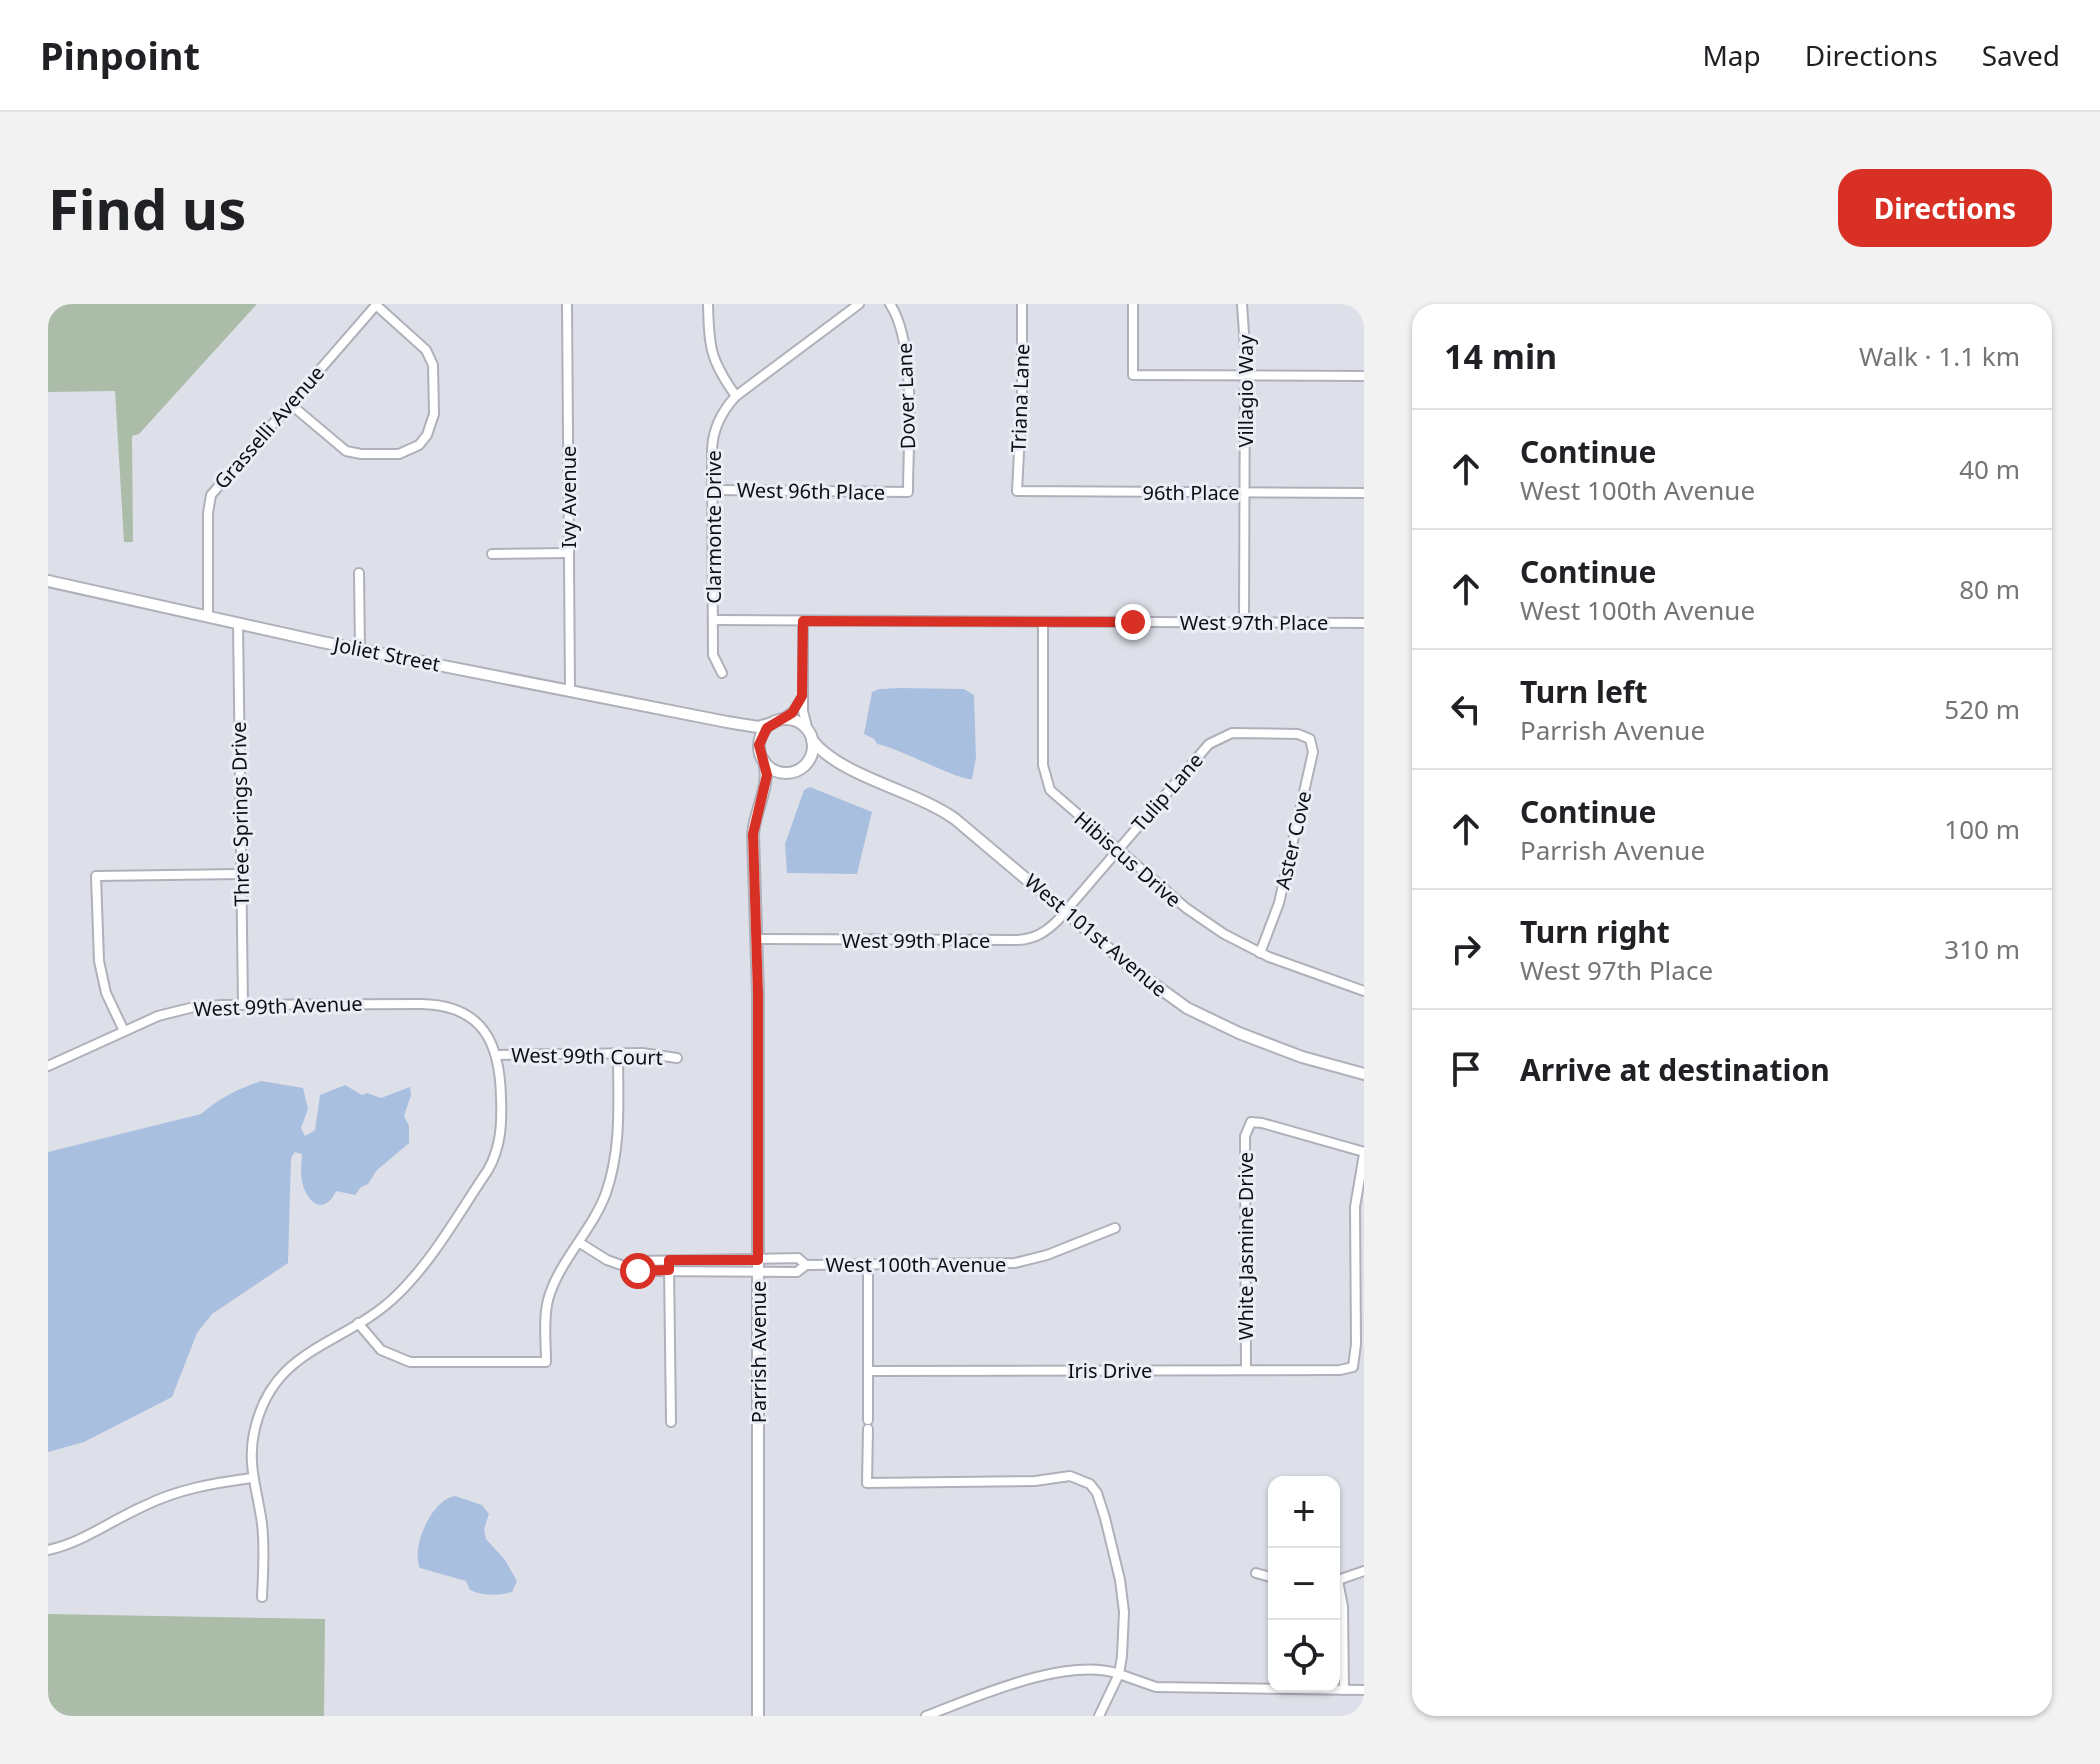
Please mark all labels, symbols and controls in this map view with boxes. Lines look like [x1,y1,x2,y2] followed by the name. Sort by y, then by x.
[40,29,200,81] text: Pinpoint
[1702,36,1761,74] text: Map
[1805,36,1938,74] text: Directions
[1982,36,2060,74] text: Saved
[1838,169,2052,247] button: Directions
[48,170,246,246] text: Find us
[1444,333,1557,379] text: 14 min
[1232,334,1259,448] street label: Villagio Way
[1859,338,2020,374] text: Walk · 1.1 km
[891,342,921,450] street label: Dover Lane
[1005,343,1035,453] street label: Triana Lane
[208,360,330,494] street label: Grasselli Avenue
[1520,431,1656,472] text: Continue
[555,446,582,548] street label: Ivy Avenue
[1444,447,1488,491] icon: ahead
[700,450,727,604] street label: Clarmonte Drive
[1959,451,2020,487] text: 40 m
[1520,472,1755,508] text: West 100th Avenue
[737,476,885,506] street label: West 96th Place
[1142,479,1240,506] street label: 96th Place
[1520,551,1656,592] text: Continue
[1444,567,1488,611] icon: ahead
[1959,571,2020,607] text: 80 m
[1520,592,1755,628] text: West 100th Avenue
[1115,604,1151,640] route end
[1180,609,1328,636] street label: West 97th Place
[330,630,442,678] street label: Joliet Street
[1520,671,1648,712] text: Turn left
[1444,687,1488,731] icon: left
[1944,691,2020,727] text: 520 m
[1520,712,1705,748] text: Parrish Avenue
[225,721,255,907] street label: Three Springs Drive
[1125,747,1209,837] street label: Tulip Lane
[1269,788,1317,892] street label: Aster Cove
[1520,791,1656,832] text: Continue
[1069,805,1187,913] street label: Hibiscus Drive
[1444,807,1488,851] icon: ahead
[1944,811,2020,847] text: 100 m
[1520,832,1705,868] text: Parrish Avenue
[1019,867,1173,1003] street label: West 101st Avenue
[1520,911,1670,952] text: Turn right
[842,927,990,954] street label: West 99th Place
[1444,927,1488,971] icon: right
[1944,931,2020,967] text: 310 m
[1520,952,1713,988] text: West 97th Place
[193,990,363,1022] street label: West 99th Avenue
[511,1041,663,1071] street label: West 99th Court
[1444,1047,1488,1091] icon: arrive
[1520,1049,1830,1090] text: Arrive at destination
[1232,1152,1259,1340] street label: White Jasmine Drive
[826,1251,1006,1278] street label: West 100th Avenue
[620,1253,656,1289] route start
[745,1281,772,1423] street label: Parrish Avenue
[1068,1357,1152,1384] street label: Iris Drive
[1268,1476,1340,1692] map controls
[1268,1476,1340,1548] button: +
[1268,1548,1340,1620] button: −
[1268,1620,1340,1692] button: locate

